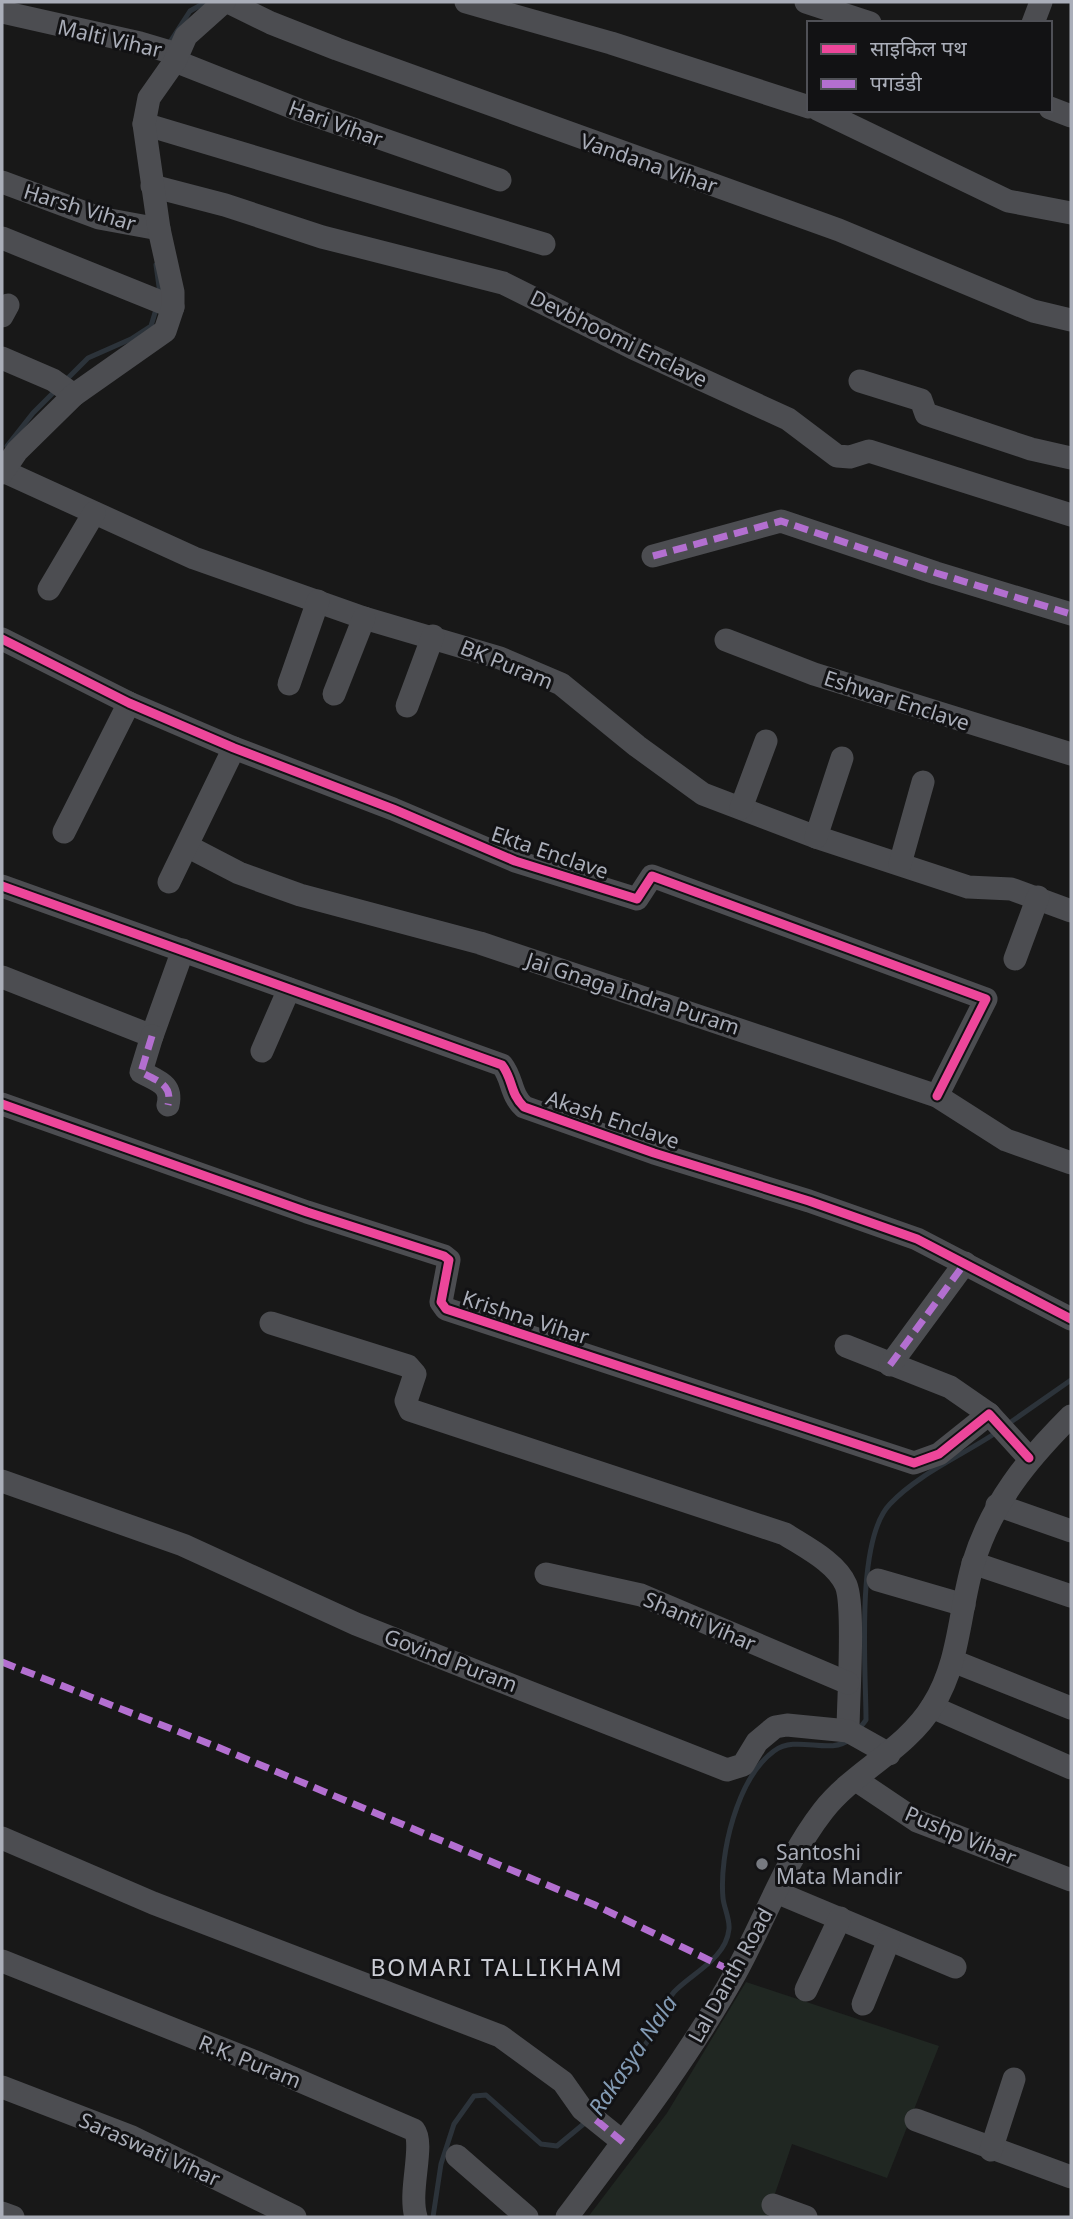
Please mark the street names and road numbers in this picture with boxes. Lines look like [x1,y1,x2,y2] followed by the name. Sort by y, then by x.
[55,12,165,64] street label: Malti Vihar
[285,93,387,153] street label: Hari Vihar
[577,126,722,200] street label: Vandana Vihar
[20,177,140,237] street label: Harsh Vihar
[526,283,712,393] street label: Devbhoomi Enclave
[457,633,557,695] street label: BK Puram
[821,663,973,737] street label: Eshwar Enclave
[488,819,612,885] street label: Ekta Enclave
[521,945,743,1041] street label: Jai Gnaga Indra Puram
[543,1083,683,1155] street label: Akash Enclave
[459,1283,593,1351] street label: Krishna Vihar
[640,1585,761,1657] street label: Shanti Vihar
[380,1622,522,1698] street label: Govind Puram
[901,1799,1021,1871] street label: Pushp Vihar
[681,1903,779,2047] street label: Lal Danth Road
[195,2028,305,2094] street label: R.K. Puram
[75,2105,225,2193] street label: Saraswati Vihar

